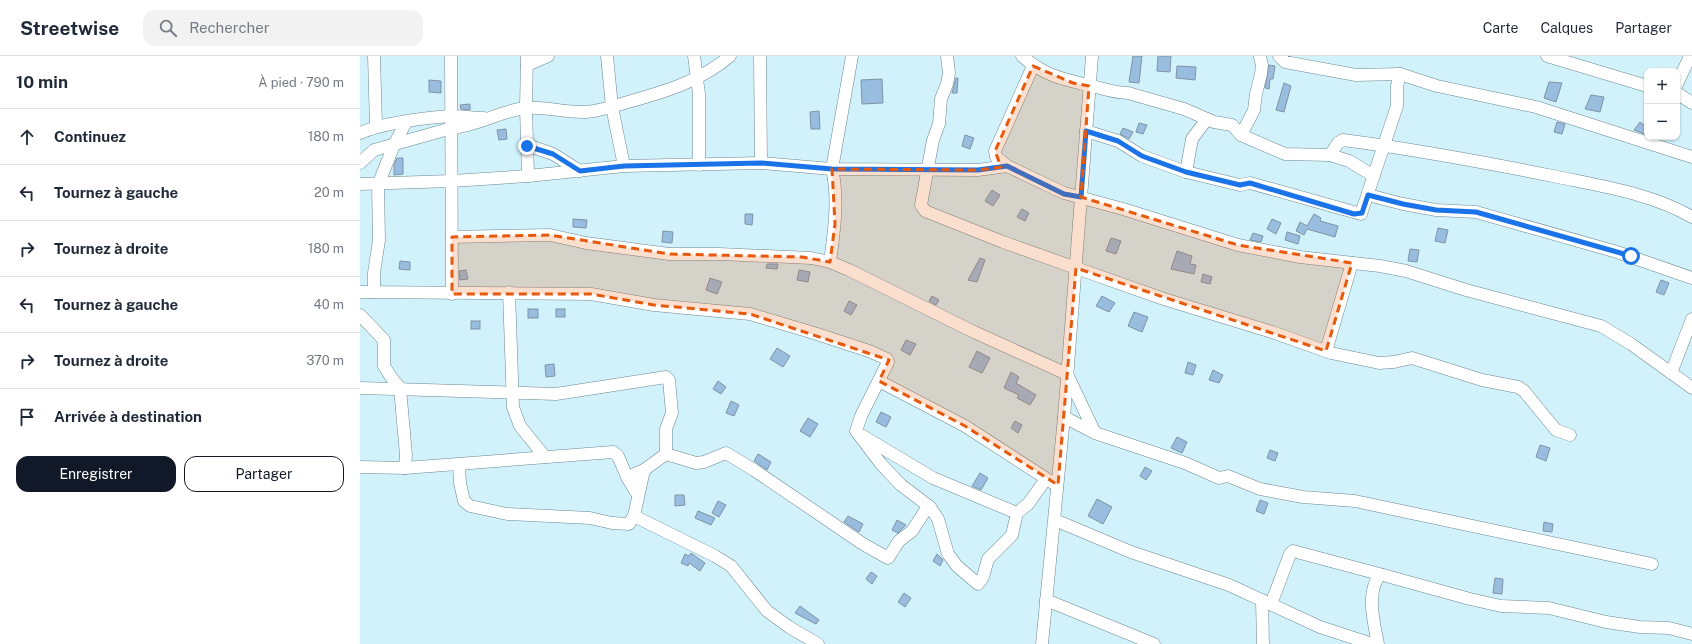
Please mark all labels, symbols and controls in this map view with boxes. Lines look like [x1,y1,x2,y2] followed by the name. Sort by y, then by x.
[143,10,423,46] search box
[20,17,119,39] text: Streetwise
[157,17,179,39] icon: search
[189,19,270,36] text: Rechercher
[1483,20,1519,36] text: Carte
[1541,20,1593,36] text: Calques
[1615,20,1672,36] text: Partager
[1644,68,1680,140] map controls
[1644,68,1680,104] button: +
[16,72,68,92] text: 10 min
[258,75,344,90] text: À pied · 790 m
[1644,104,1680,140] button: −
[16,126,38,148] icon: ahead
[54,128,126,145] text: Continuez
[308,129,344,144] text: 180 m
[518,137,536,155] route end
[16,182,38,204] icon: left
[54,184,178,201] text: Tournez à gauche
[314,185,344,200] text: 20 m
[16,238,38,260] icon: right
[54,240,168,257] text: Tournez à droite
[308,241,344,256] text: 180 m
[1622,247,1640,265] route start
[16,294,38,316] icon: left
[54,296,178,313] text: Tournez à gauche
[313,297,344,312] text: 40 m
[16,350,38,372] icon: right
[54,352,168,369] text: Tournez à droite
[306,353,344,368] text: 370 m
[16,406,38,428] icon: arrive
[54,408,202,425] text: Arrivée à destination
[16,456,176,492] button: Enregistrer
[184,456,344,492] button: Partager

